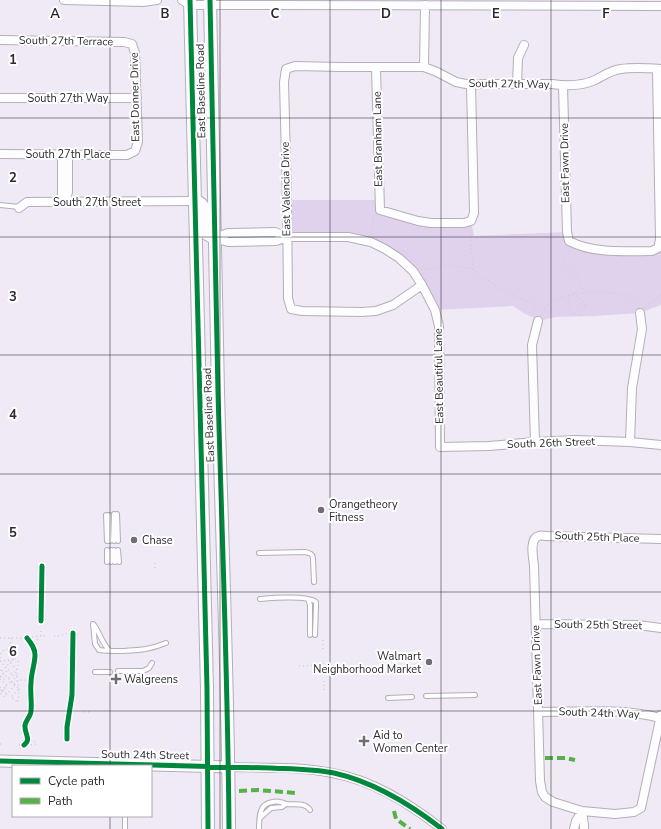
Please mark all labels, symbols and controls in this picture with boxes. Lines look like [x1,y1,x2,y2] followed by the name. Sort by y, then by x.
[50,5,60,23] text: A
[161,5,170,23] text: B
[271,5,280,23] text: C
[381,5,391,23] text: D
[492,5,500,23] text: E
[602,5,610,23] text: F
[19,33,113,49] street label: South 27th Terrace
[193,43,209,139] street label: East Baseline Road
[9,51,17,69] text: 1
[127,52,143,142] street label: East Donner Drive
[468,76,550,92] street label: South 27th Way
[27,91,109,106] street label: South 27th Way
[370,91,386,187] street label: East Branham Lane
[557,123,573,203] street label: East Fawn Drive
[278,141,294,236] street label: East Valencia Drive
[26,147,111,162] street label: South 27th Place
[9,169,17,187] text: 2
[53,195,141,210] street label: South 27th Street
[9,288,17,306] text: 3
[431,328,447,424] street label: East Beautiful Lane
[200,367,218,463] street label: East Baseline Road
[9,406,17,424] text: 4
[507,434,595,452] street label: South 26th Street
[329,497,398,525] place label: Orangetheory Fitness
[316,505,326,515] marker: Orangetheory Fitness
[9,524,17,542] text: 5
[554,528,640,546] street label: South 25th Place
[142,533,173,548] place label: Chase
[129,535,139,545] marker: Chase
[554,617,642,633] street label: South 25th Street
[528,625,546,705] street label: East Fawn Drive
[9,643,17,661] text: 6
[313,649,421,677] place label: Walmart Neighborhood Market
[424,657,434,667] marker: Walmart Neighborhood Market
[124,672,178,687] place label: Walgreens
[111,674,121,684] marker: Walgreens
[558,704,640,722] street label: South 24th Way
[373,728,448,756] place label: Aid to Women Center
[358,735,370,747] marker: Aid to Women Center
[101,747,189,763] street label: South 24th Street
[12,765,152,817] legend
[48,773,105,789] text: Cycle path
[48,793,73,809] text: Path

